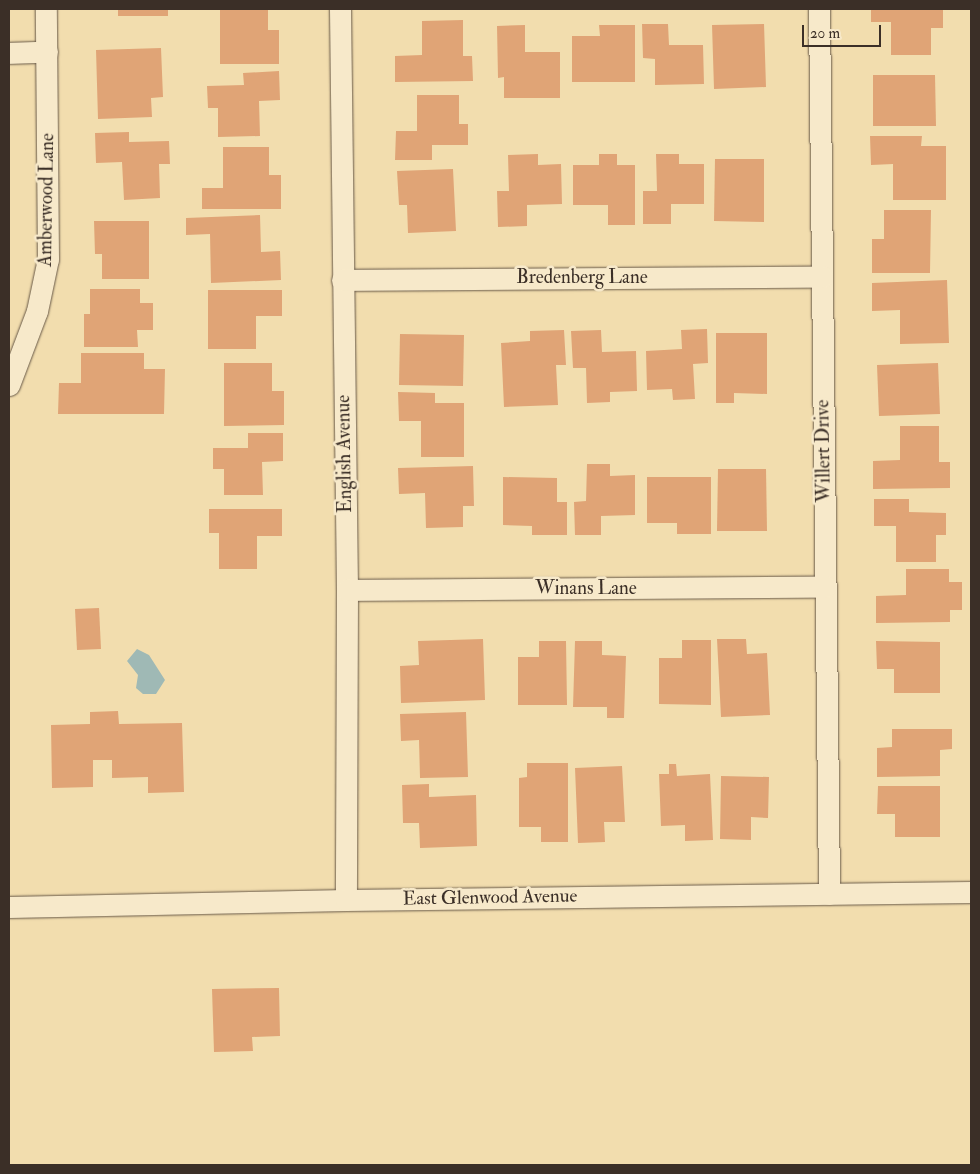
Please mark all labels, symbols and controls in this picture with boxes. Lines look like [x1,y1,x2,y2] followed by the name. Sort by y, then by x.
[805,15,884,47] scale bar
[810,24,840,43] text: 20 m
[34,133,60,267] street label: Amberwood Lane
[516,267,648,289] street label: Bredenberg Lane
[333,395,357,513] street label: English Avenue
[812,399,836,503] street label: Willert Drive
[535,578,637,600] street label: Winans Lane
[402,885,578,911] street label: East Glenwood Avenue

